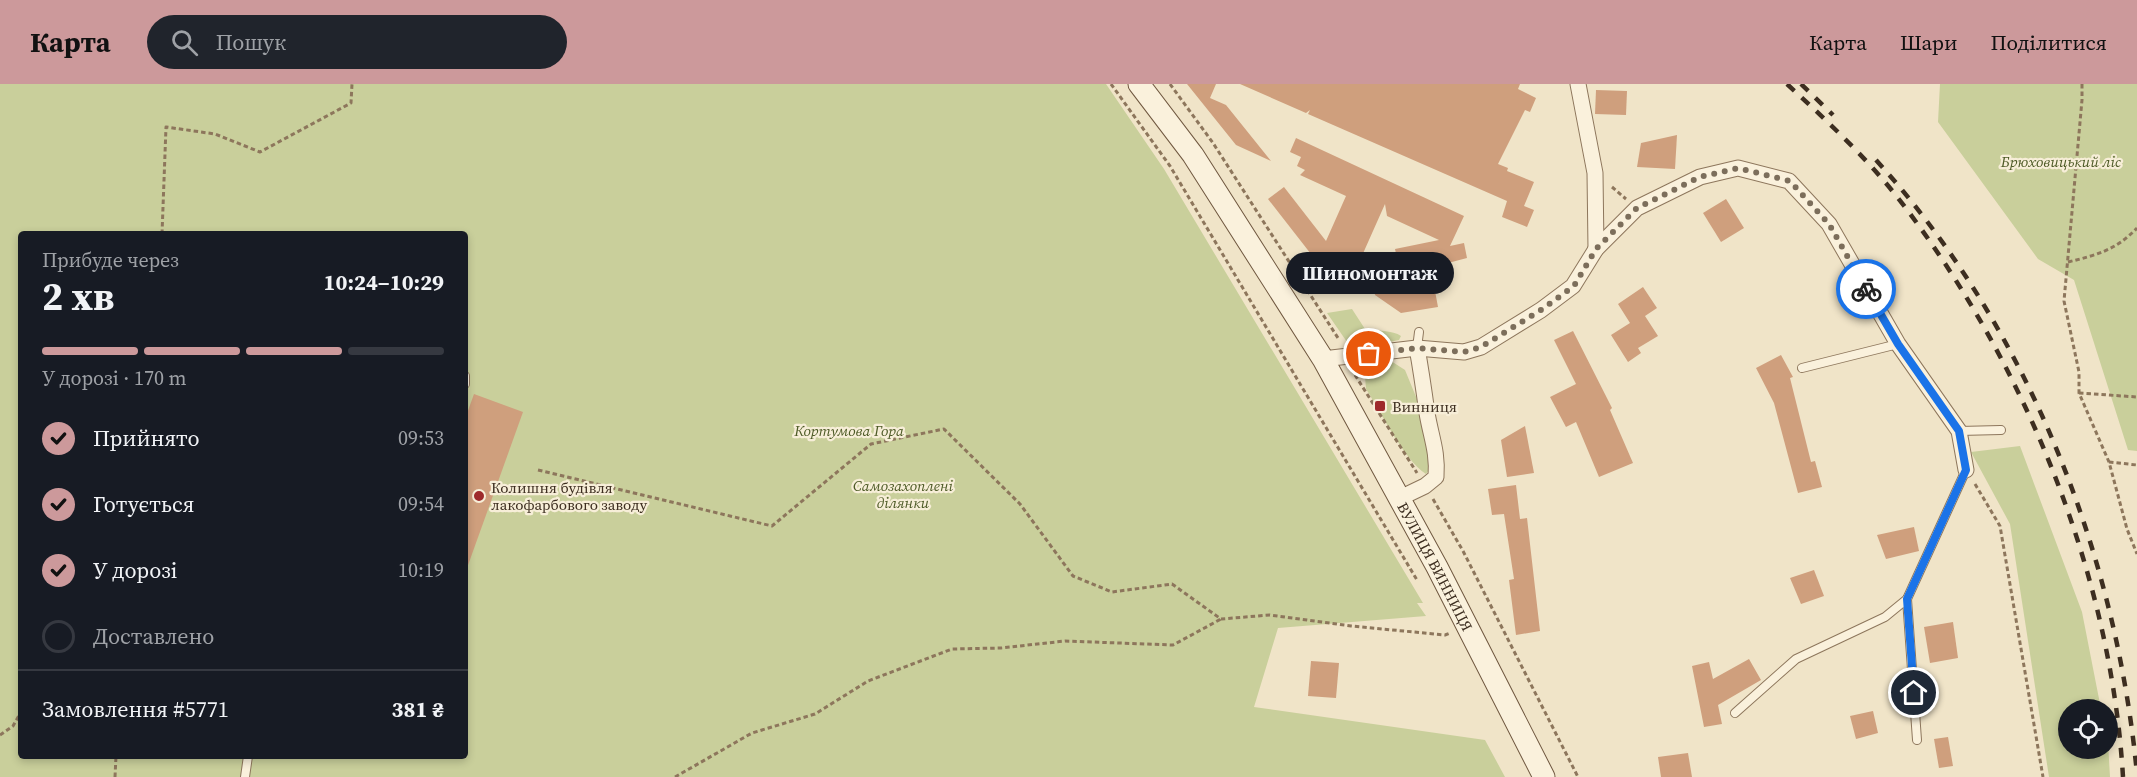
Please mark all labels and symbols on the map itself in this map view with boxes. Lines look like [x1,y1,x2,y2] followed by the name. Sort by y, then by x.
[2000,151,2122,172] park label: Брюховицький ліс
[1285,252,1453,294] callout: Шиномонтаж
[1836,259,1896,319] courier
[1343,328,1394,379] pin
[1392,396,1457,417] place label: Винниця
[1373,399,1387,413] marker: Винниця
[793,420,904,441] park label: Кортумова Гора
[853,475,953,513] park label: Самозахоплені ділянки
[491,477,648,515] place label: Колишня будівля лакофарбового заводу
[472,489,486,503] marker: Колишня будівля лакофарбового заводу
[1393,498,1478,635] street label: ВУЛИЦЯ ВИННИЦЯ
[1888,667,1939,718] pin

